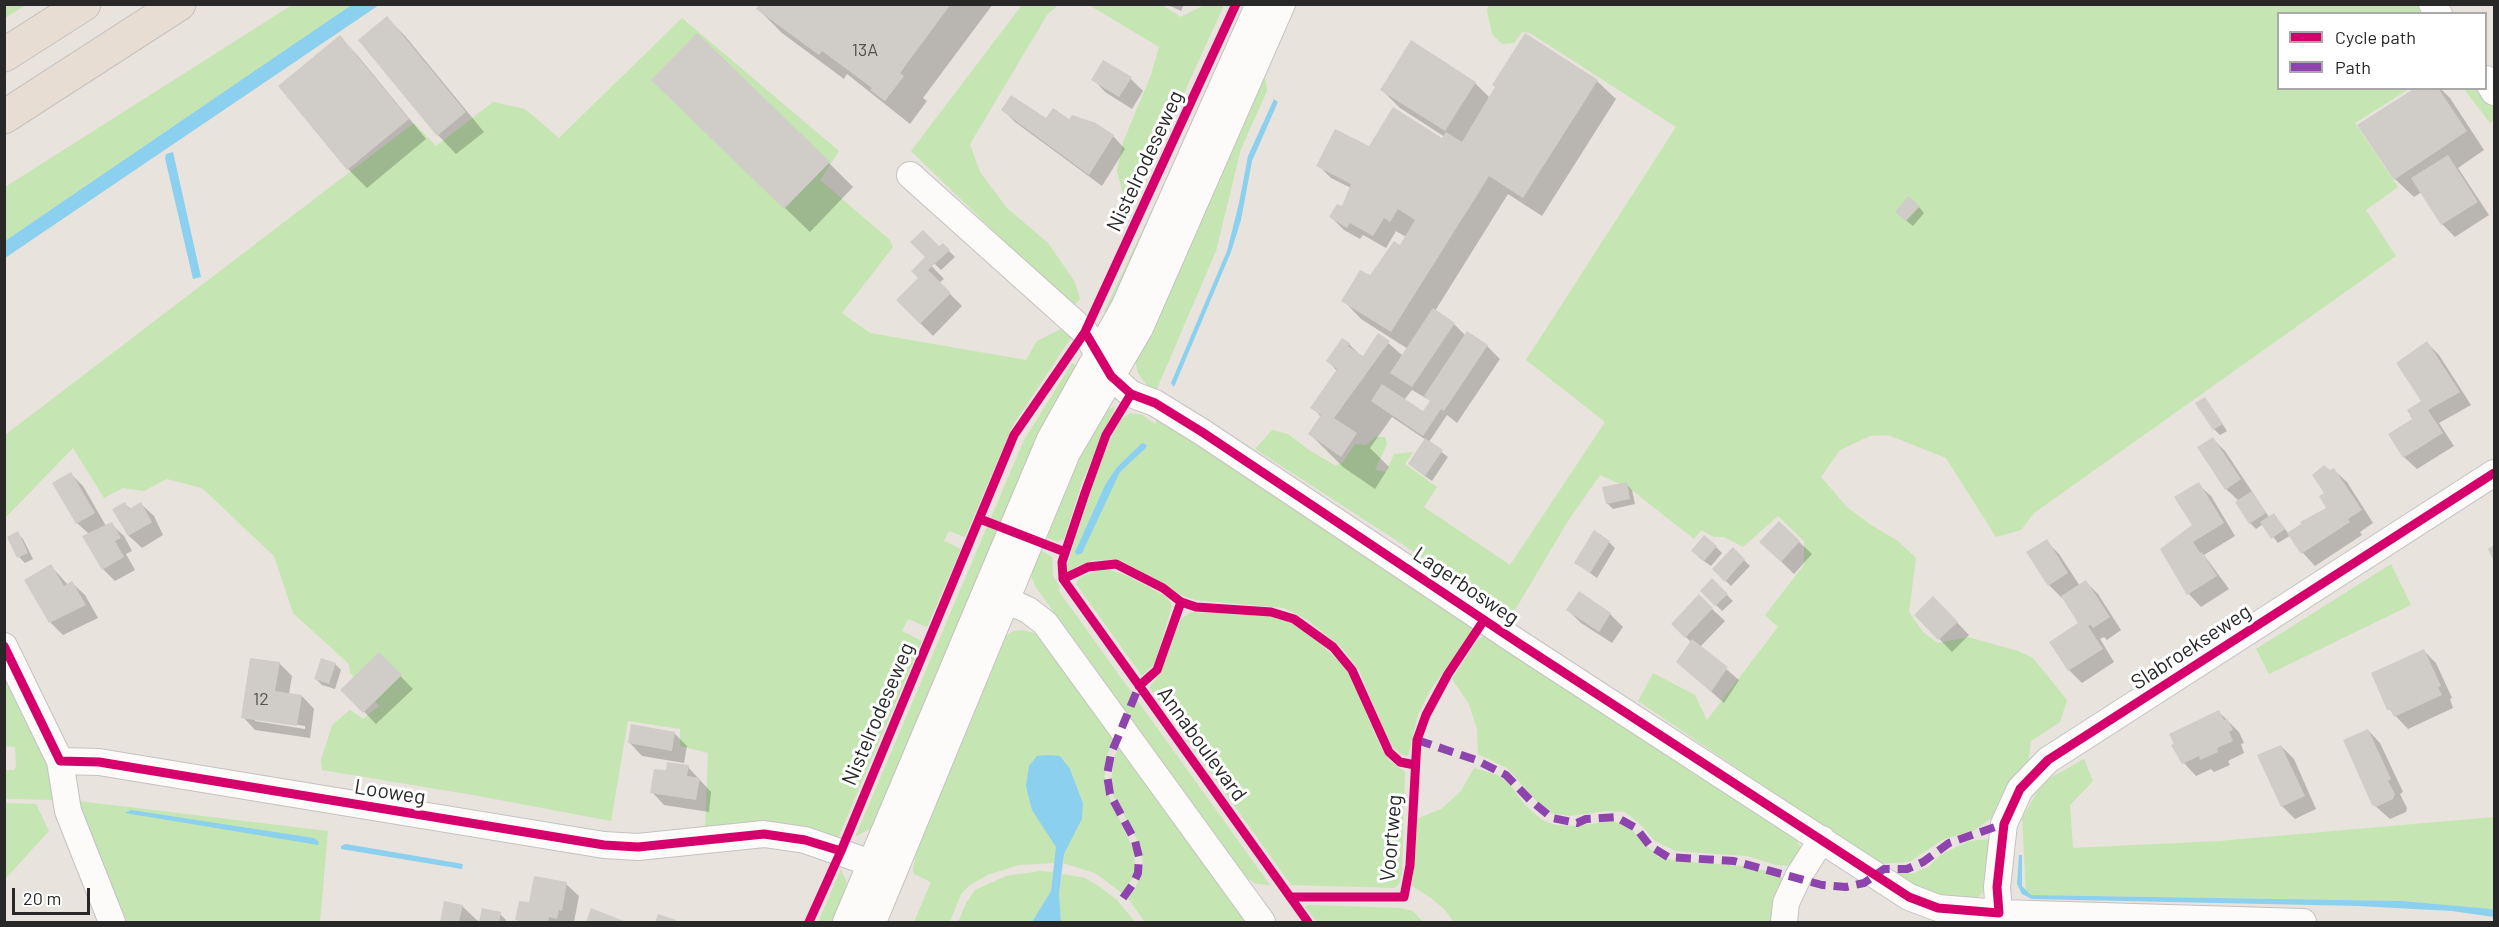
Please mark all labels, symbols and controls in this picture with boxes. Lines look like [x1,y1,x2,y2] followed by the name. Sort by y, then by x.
[2277,12,2487,90] legend
[2335,26,2416,48] text: Cycle path
[852,39,878,61] house number: 13A
[2335,56,2371,78] text: Path
[1101,86,1189,236] street label: Nistelrodeseweg
[1408,541,1524,631] street label: Lagerbosweg
[2126,599,2256,695] street label: Slabroekseweg
[837,639,919,789] street label: Nistelrodeseweg
[1152,682,1252,806] street label: Annaboulevard
[253,688,269,710] house number: 12
[353,774,427,810] street label: Looweg
[1375,794,1407,882] street label: Voortweg
[15,876,93,914] scale bar
[23,887,61,909] text: 20 m

